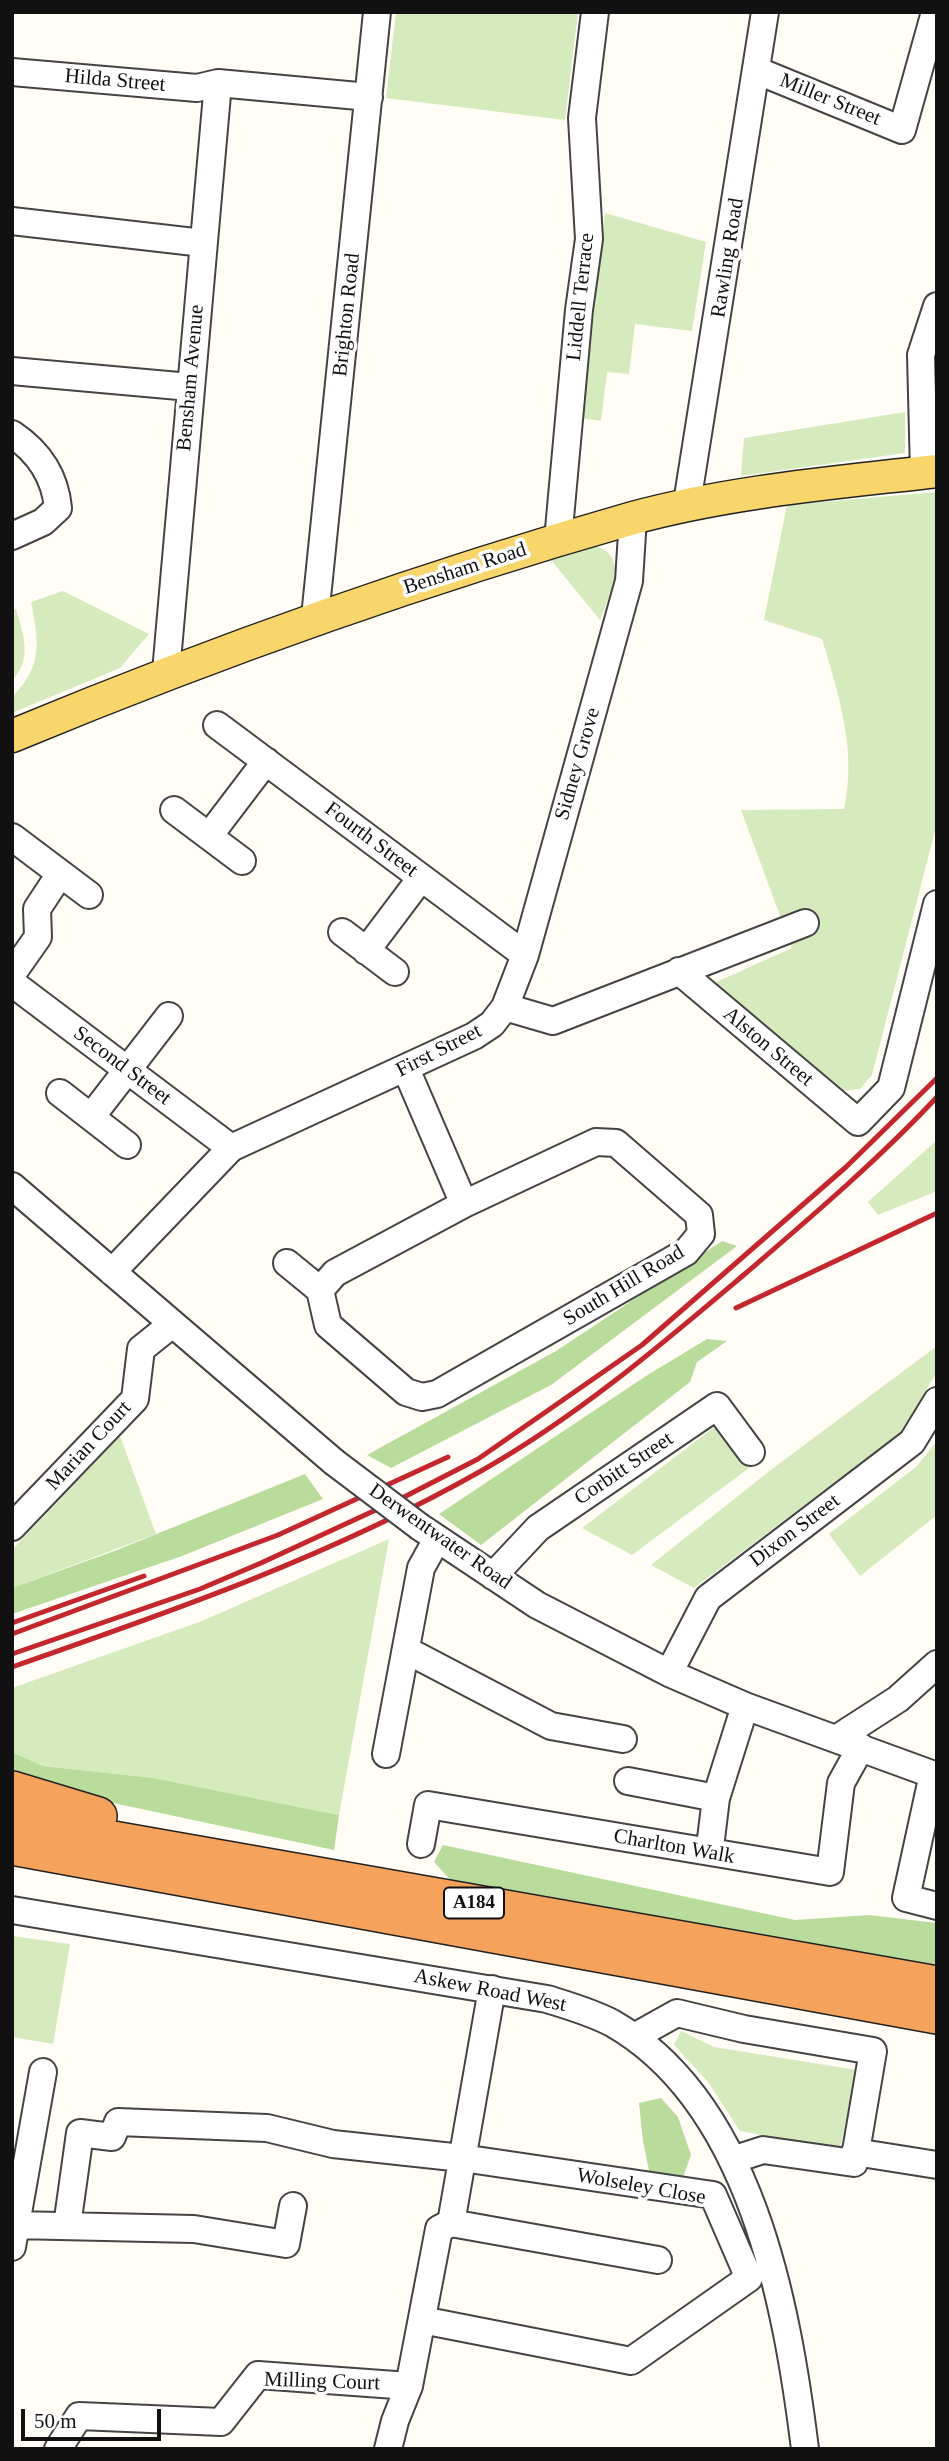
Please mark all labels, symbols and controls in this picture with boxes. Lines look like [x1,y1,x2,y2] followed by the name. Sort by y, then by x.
[64,64,166,98] street label: Hilda Street
[776,68,884,132] street label: Miller Street
[706,196,750,320] street label: Rawling Road
[562,232,600,362] street label: Liddell Terrace
[328,252,366,378] street label: Brighton Road
[172,304,210,452] street label: Bensham Avenue
[400,537,530,601] street label: Bensham Road
[550,705,606,823] street label: Sidney Grove
[319,797,423,883] street label: Fourth Street
[718,1002,818,1092] street label: Alston Street
[392,1019,486,1083] street label: First Street
[68,1021,176,1111] street label: Second Street
[559,1240,689,1332] street label: South Hill Road
[41,1396,137,1496] street label: Marian Court
[570,1427,678,1511] street label: Corbitt Street
[364,1478,516,1596] street label: Derwentwater Road
[745,1489,845,1573] street label: Dixon Street
[611,1824,737,1870] street label: Charlton Walk
[444,1887,504,1918] road number: A184
[412,1964,568,2018] street label: Askew Road West
[574,2163,708,2211] street label: Wolseley Close
[264,2367,380,2397] street label: Milling Court
[24,2394,164,2438] scale bar
[34,2409,77,2433] text: 50 m

